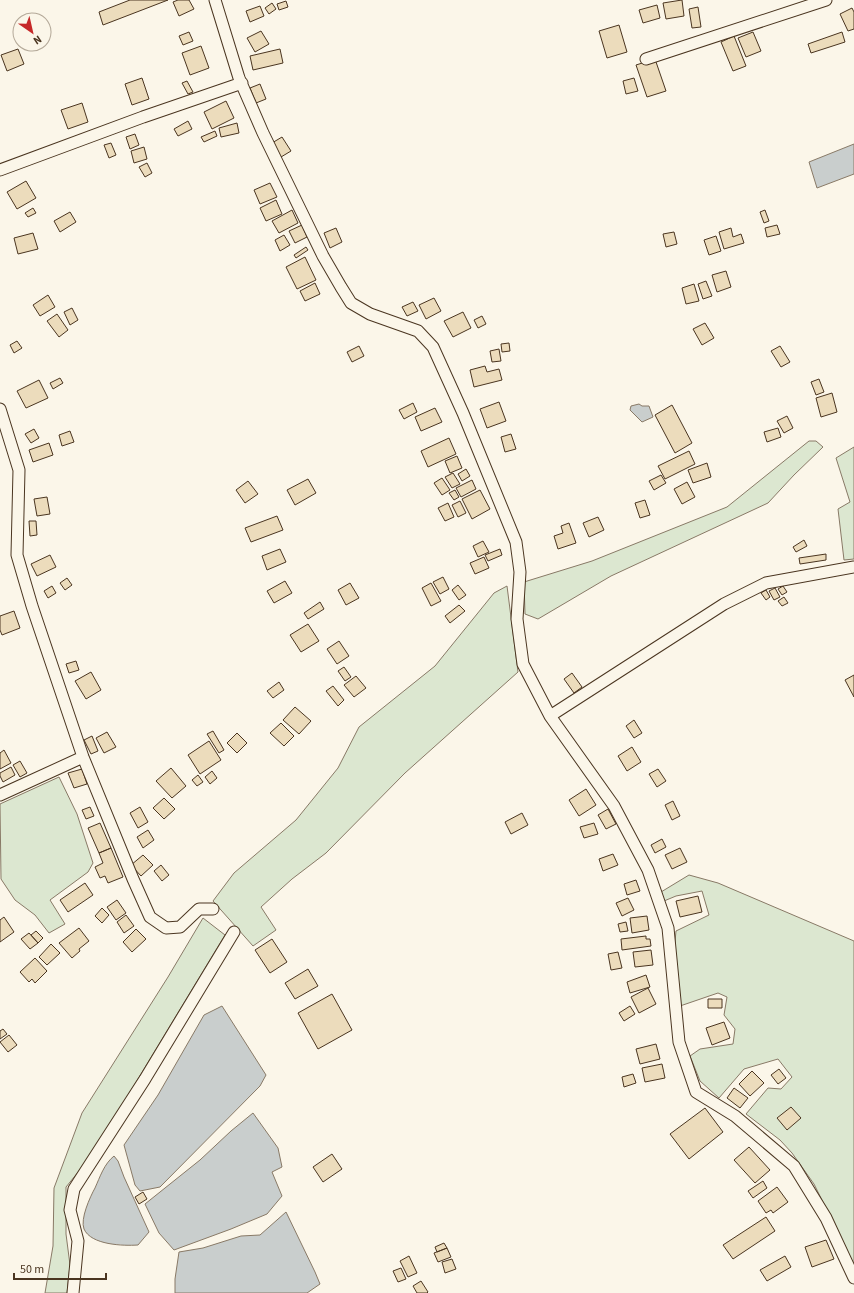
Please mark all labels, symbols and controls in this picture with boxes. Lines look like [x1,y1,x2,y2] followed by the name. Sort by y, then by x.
[12,12,52,52] north arrow
[30,32,45,48] text: N
[14,1255,106,1281] scale bar
[20,1261,44,1278] text: 50 m

